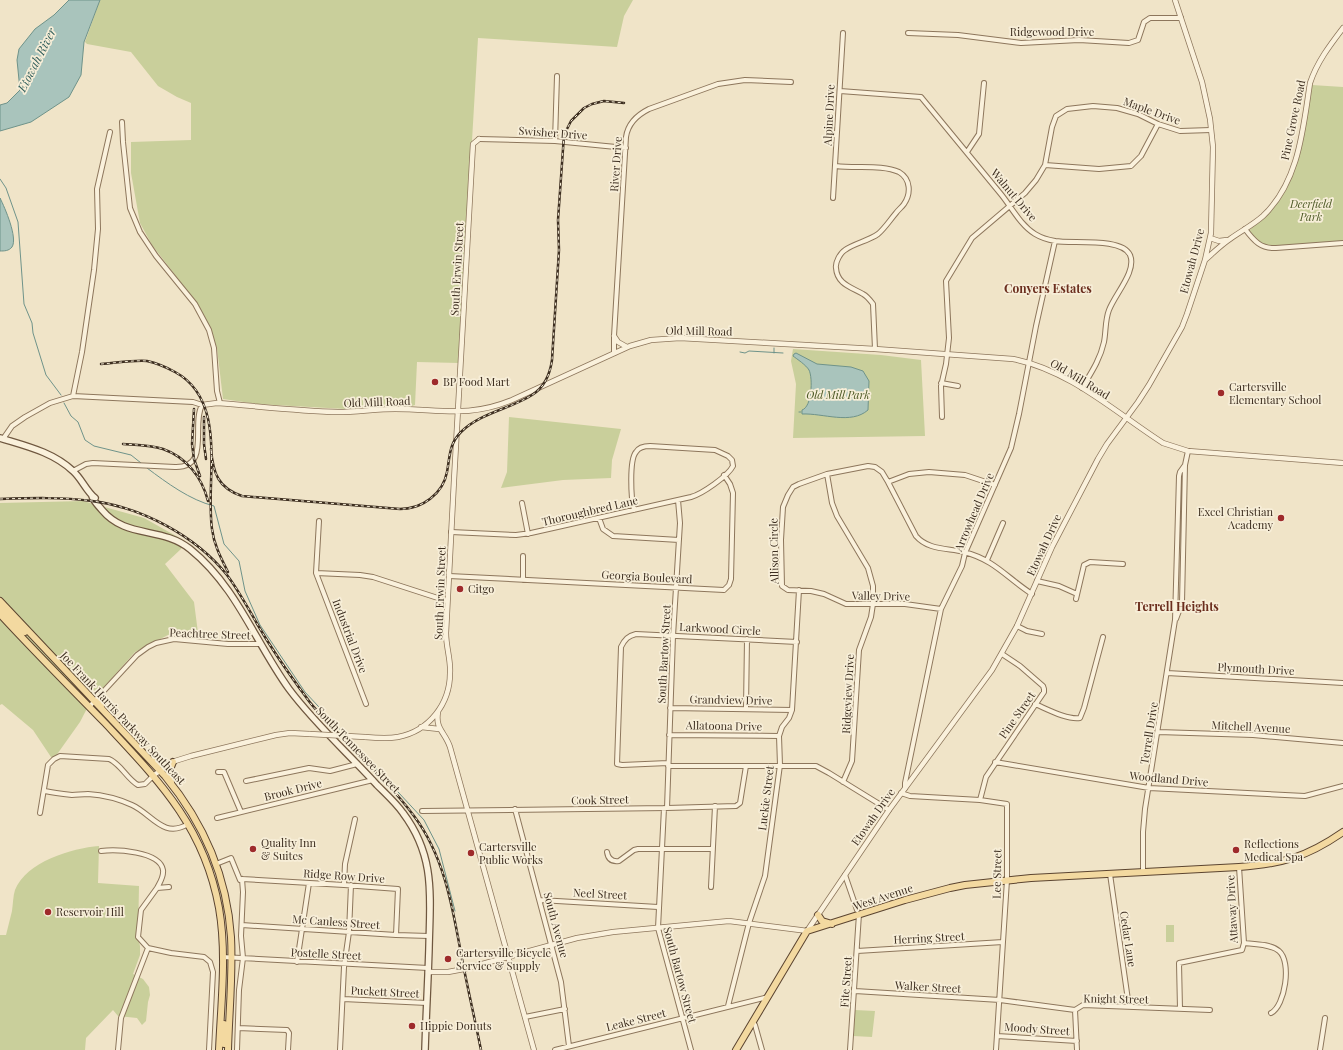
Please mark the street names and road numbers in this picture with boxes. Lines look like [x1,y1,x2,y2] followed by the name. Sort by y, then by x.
[1010,24,1095,39] street label: Ridgewood Drive
[1277,78,1308,161] street label: Pine Grove Road
[819,83,838,147] street label: Alpine Drive
[1122,93,1183,128] street label: Maple Drive
[518,123,588,142] street label: Swisher Drive
[606,135,625,192] street label: River Drive
[987,164,1041,224] street label: Walnut Drive
[447,222,466,316] street label: South Erwin Street
[1176,226,1207,295] street label: Etowah Drive
[665,322,733,339] street label: Old Mill Road
[1048,355,1113,403] street label: Old Mill Road
[343,393,411,410] street label: Old Mill Road
[950,470,997,554] street label: Arrowhead Drive
[540,492,640,529] street label: Thoroughbred Lane
[1023,511,1065,578] street label: Etowah Drive
[765,517,782,585] street label: Allison Circle
[430,546,449,640] street label: South Erwin Street
[601,567,693,586] street label: Georgia Boulevard
[851,587,911,604] street label: Valley Drive
[329,597,372,675] street label: Industrial Drive
[653,604,674,704] street label: South Bartow Street
[679,619,762,638] street label: Larkwood Circle
[169,625,251,642] street label: Peachtree Street
[57,647,189,788] street label: Joe Frank Harris Parkway Southeast
[838,653,857,734] street label: Ridgeview Drive
[1217,659,1295,678] street label: Plymouth Drive
[995,688,1038,741] street label: Pine Street
[689,691,773,708] street label: Grandview Drive
[1136,700,1161,765] street label: Terrell Drive
[313,703,404,796] street label: South Tennessee Street
[685,717,763,734] street label: Allatoona Drive
[1211,717,1291,736] street label: Mitchell Avenue
[754,765,777,831] street label: Luckie Street
[1128,768,1209,789] street label: Woodland Drive
[262,775,324,804] street label: Brook Drive
[847,785,898,848] street label: Etowah Drive
[571,791,629,808] street label: Cook Street
[989,849,1004,899] street label: Lee Street
[303,865,386,886] street label: Ridge Row Drive
[1222,874,1241,945] street label: Attaway Drive
[850,880,915,914] street label: West Avenue
[573,885,628,902] street label: Neel Street
[541,890,573,960] street label: South Avenue
[1117,910,1140,968] street label: Cedar Lane
[292,911,380,932] street label: Mc Canless Street
[660,925,701,1025] street label: South Bartow Street
[893,928,965,947] street label: Herring Street
[290,944,362,963] street label: Postelle Street
[836,956,855,1008] street label: Fite Street
[894,977,962,996] street label: Walker Street
[350,982,420,1001] street label: Puckett Street
[1083,990,1149,1007] street label: Knight Street
[604,1005,667,1034] street label: Leake Street
[1004,1019,1070,1038] street label: Moody Street

